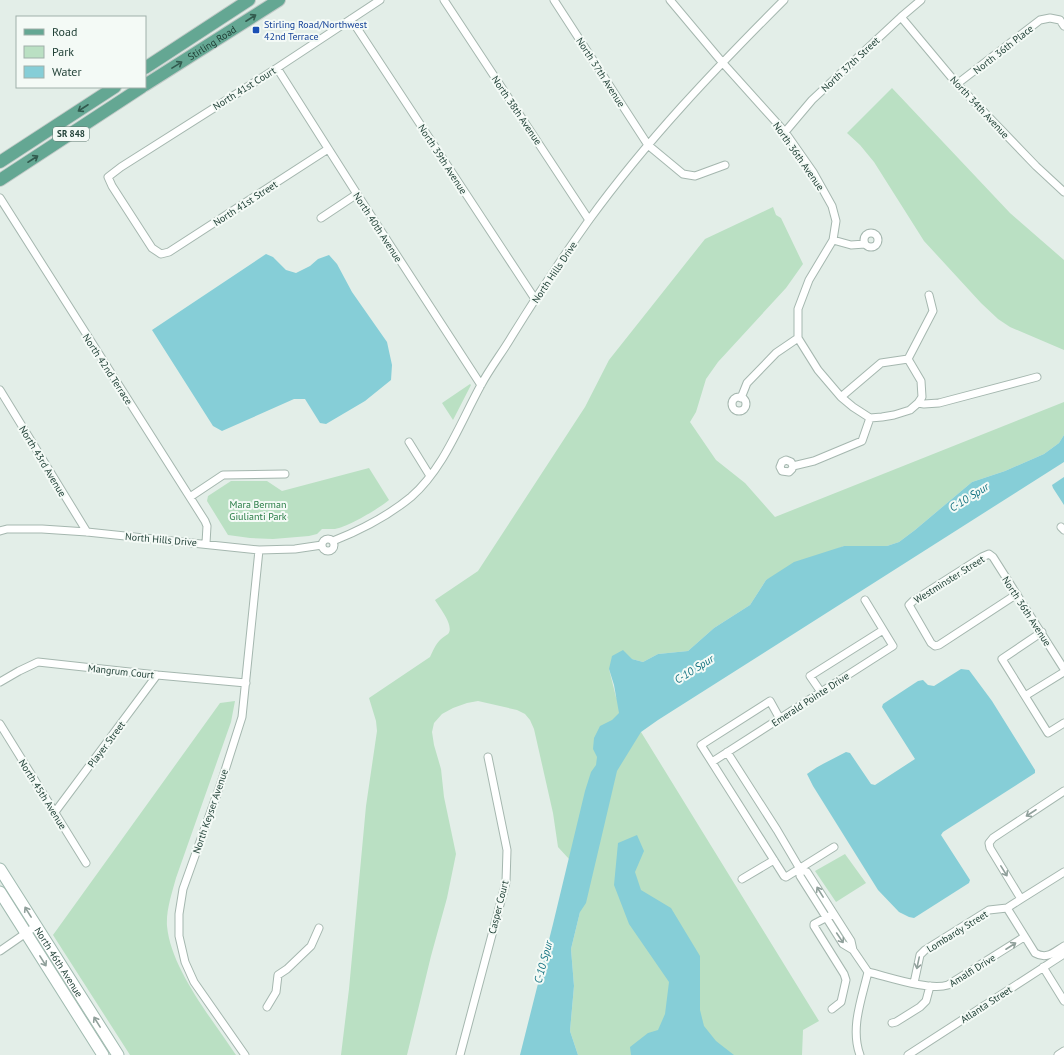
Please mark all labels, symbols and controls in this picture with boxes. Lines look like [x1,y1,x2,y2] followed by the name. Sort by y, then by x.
[245,13,257,21] one-way arrow
[16,16,146,88] legend
[264,18,368,43] place label: Stirling Road/Northwest 42nd Terrace
[971,22,1036,77] street label: North 36th Place
[185,23,239,63] street label: Stirling Road
[52,24,77,39] text: Road
[251,25,261,35] marker: Stirling Road/Northwest 42nd Terrace
[818,34,883,95] street label: North 37th Street
[573,35,628,110] street label: North 37th Avenue
[52,44,74,59] text: Park
[171,61,182,69] one-way arrow
[52,64,82,79] text: Water
[210,64,279,113] street label: North 41st Court
[489,73,545,147] street label: North 38th Avenue
[947,73,1012,141] street label: North 34th Avenue
[78,104,89,112] one-way arrow
[770,120,827,193] street label: North 36th Avenue
[415,122,470,197] street label: North 39th Avenue
[53,127,89,141] road number: SR 848
[27,155,38,163] one-way arrow
[211,177,280,229] street label: North 41st Street
[350,190,405,265] street label: North 40th Avenue
[529,239,580,306] street label: North Hills Drive
[80,331,135,407] street label: North 42nd Terrace
[16,423,69,499] street label: North 43rd Avenue
[947,479,992,515] water label: C-10 Spur
[229,498,287,523] park label: Mara Berman Giulianti Park
[125,530,197,549] street label: North Hills Drive
[911,552,988,606] street label: Westminster Street
[999,574,1054,649] street label: North 36th Avenue
[672,651,717,687] water label: C-10 Spur
[87,662,155,681] street label: Mangrum Court
[769,669,852,729] street label: Emerald Pointe Drive
[85,718,128,770] street label: Player Street
[16,757,69,832] street label: North 45th Avenue
[190,767,231,855] street label: North Keyser Avenue
[1026,808,1037,817] one-way arrow
[1001,865,1009,877] one-way arrow
[486,879,512,935] street label: Casper Court
[816,887,824,898] one-way arrow
[23,906,31,918] one-way arrow
[924,907,991,955] street label: Lombardy Street
[31,925,86,1000] street label: North 46th Avenue
[836,933,844,944] one-way arrow
[531,938,556,985] water label: C-10 Spur
[1005,941,1016,950] one-way arrow
[947,951,998,990] street label: Amalfi Drive
[40,955,48,967] one-way arrow
[914,956,922,969] one-way arrow
[958,983,1015,1026] street label: Atlanta Street
[93,1017,101,1028] one-way arrow

